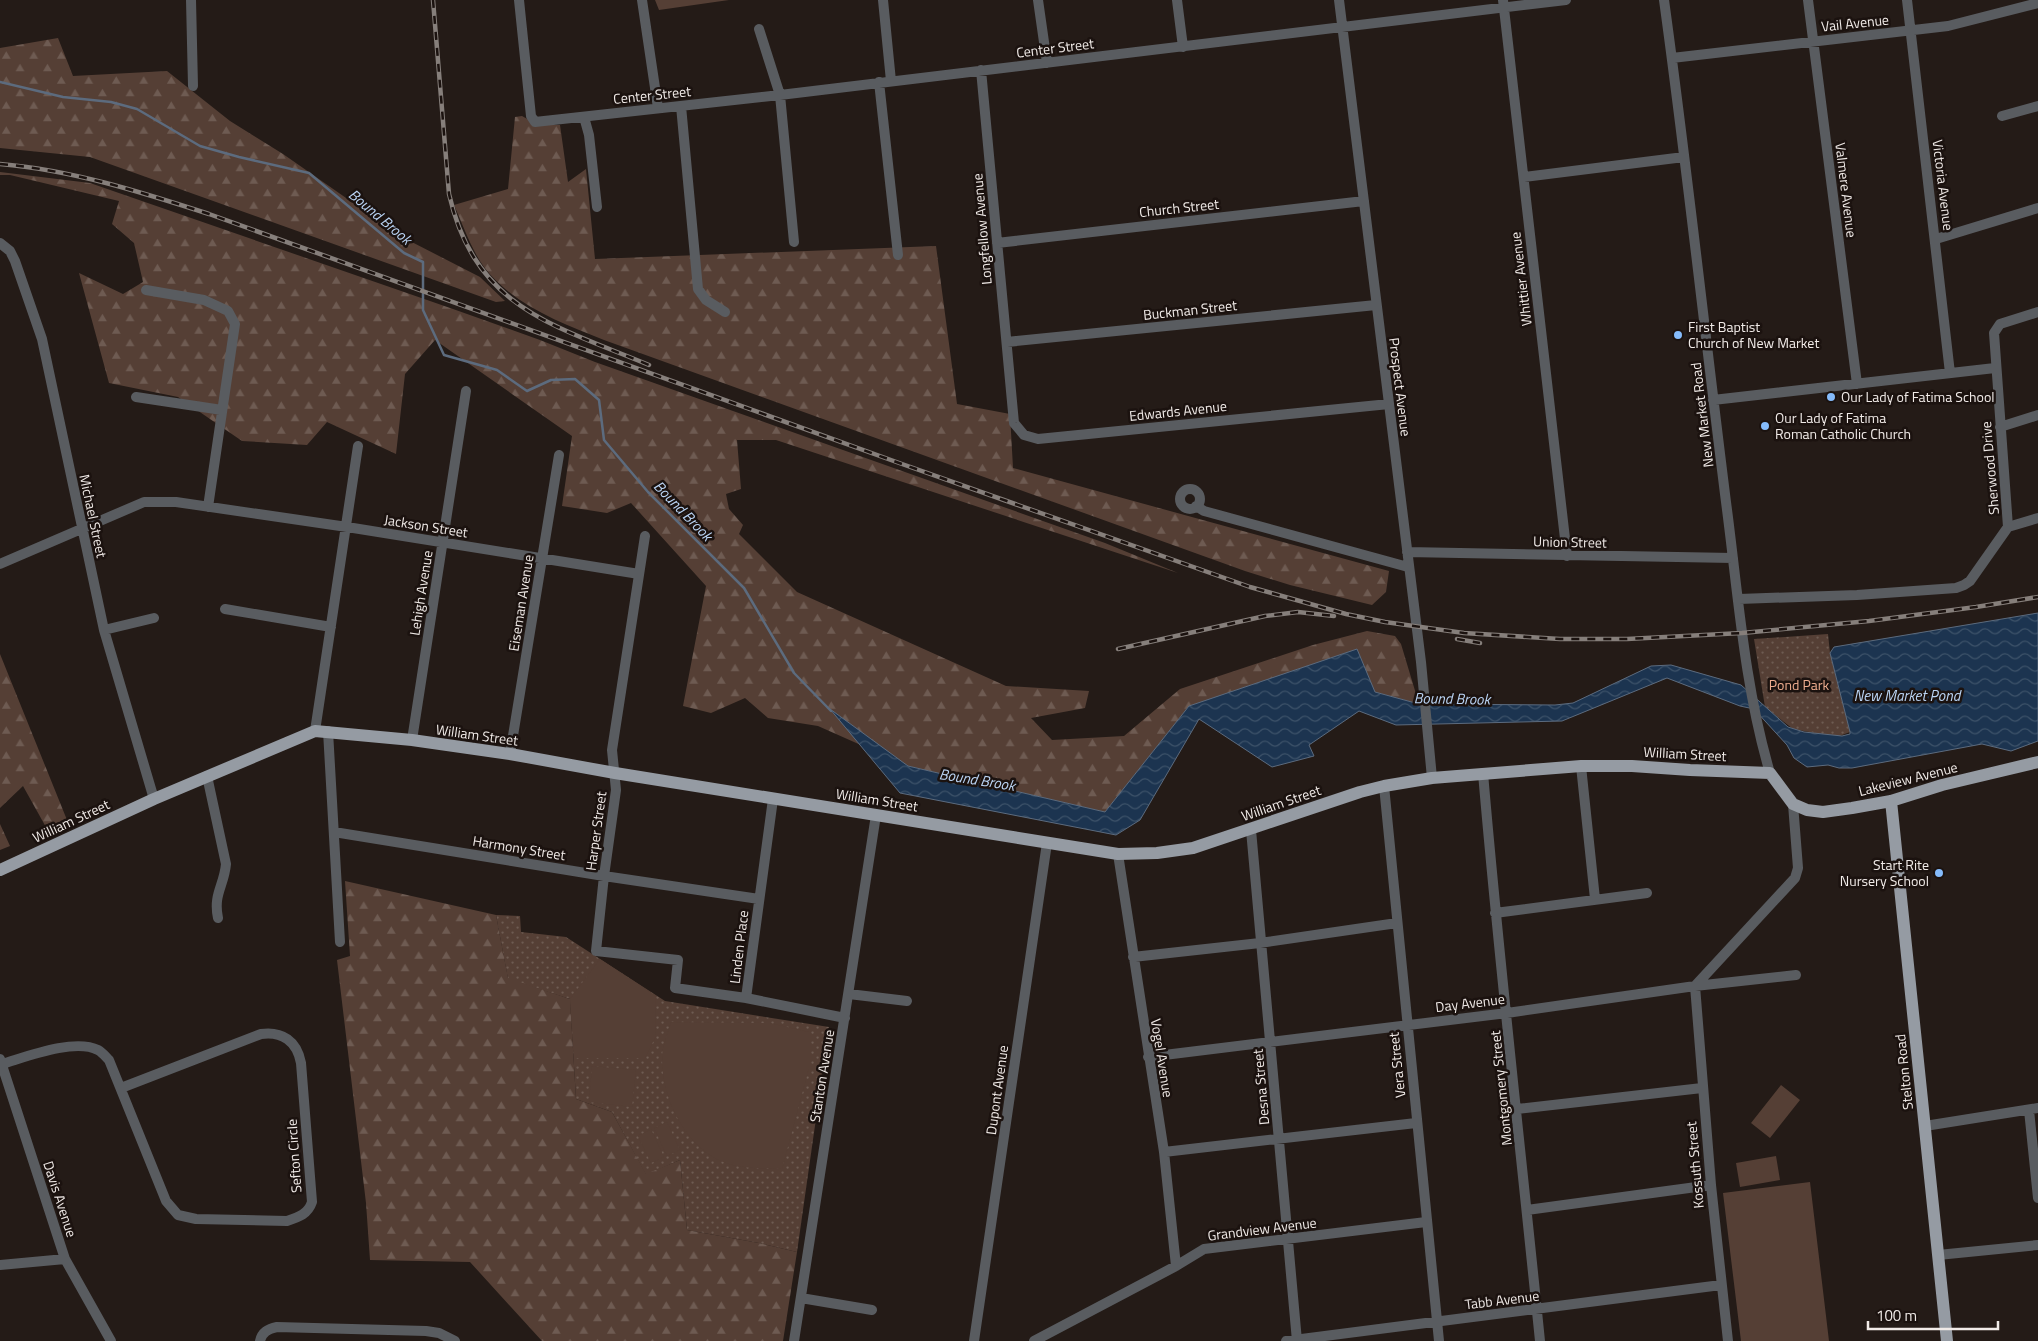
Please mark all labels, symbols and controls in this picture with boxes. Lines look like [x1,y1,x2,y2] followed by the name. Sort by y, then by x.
[1820,9,1890,36] street label: Vail Avenue
[1015,32,1095,63] street label: Center Street
[612,80,692,109] street label: Center Street
[1928,138,1959,232] street label: Victoria Avenue
[1830,141,1863,239] street label: Valmere Avenue
[966,173,997,286] street label: Longfellow Avenue
[344,183,419,252] water label: Bound Brook
[1138,193,1220,222] street label: Church Street
[1504,231,1537,327] street label: Whittier Avenue
[1142,294,1238,325] street label: Buckman Street
[1688,316,1819,353] place label: First Baptist Church of New Market
[1672,329,1684,341] marker: First Baptist Church of New Market
[1384,336,1417,437] street label: Prospect Avenue
[1685,361,1718,469] street label: New Market Road
[1841,386,1995,407] place label: Our Lady of Fatima School
[1825,391,1837,403] marker: Our Lady of Fatima School
[1128,395,1228,426] street label: Edwards Avenue
[1775,407,1911,444] place label: Our Lady of Fatima Roman Catholic Church
[1759,420,1771,432] marker: Our Lady of Fatima Roman Catholic Church
[1975,421,2004,516] street label: Sherwood Drive
[74,472,113,560] street label: Michael Street
[649,475,720,548] water label: Bound Brook
[383,509,470,542] street label: Jackson Street
[1533,530,1607,553] street label: Union Street
[403,549,438,637] street label: Lehigh Avenue
[503,553,539,653] street label: Eiseman Avenue
[1769,674,1830,695] park label: Pond Park
[1854,684,1962,707] water label: New Market Pond
[1414,686,1493,711] water label: Bound Brook
[435,718,520,751] street label: William Street
[1643,741,1727,766] street label: William Street
[1856,756,1960,801] street label: Lakeview Avenue
[937,762,1019,797] water label: Bound Brook
[1238,779,1324,826] street label: William Street
[834,783,920,816] street label: William Street
[580,790,611,872] street label: Harper Street
[29,793,113,848] street label: William Street
[471,830,567,865] street label: Harmony Street
[1840,854,1929,891] place label: Start Rite Nursery School
[1933,867,1945,879] marker: Start Rite Nursery School
[724,909,753,985] street label: Linden Place
[1434,988,1506,1017] street label: Day Avenue
[1146,1017,1179,1099] street label: Vogel Avenue
[804,1028,839,1124] street label: Stanton Avenue
[1484,1029,1517,1147] street label: Montgomery Street
[1383,1031,1410,1099] street label: Vera Street
[1889,1033,1918,1111] street label: Stelton Road
[980,1044,1013,1136] street label: Dupont Avenue
[1247,1048,1274,1126] street label: Desna Street
[280,1118,307,1194] street label: Sefton Circle
[1680,1121,1709,1209] street label: Kossuth Street
[38,1158,83,1240] street label: Davis Avenue
[1206,1211,1318,1246] street label: Grandview Avenue
[1464,1285,1540,1314] street label: Tabb Avenue
[1868,1298,1998,1330] scale bar
[1876,1304,1917,1327] text: 100 m

